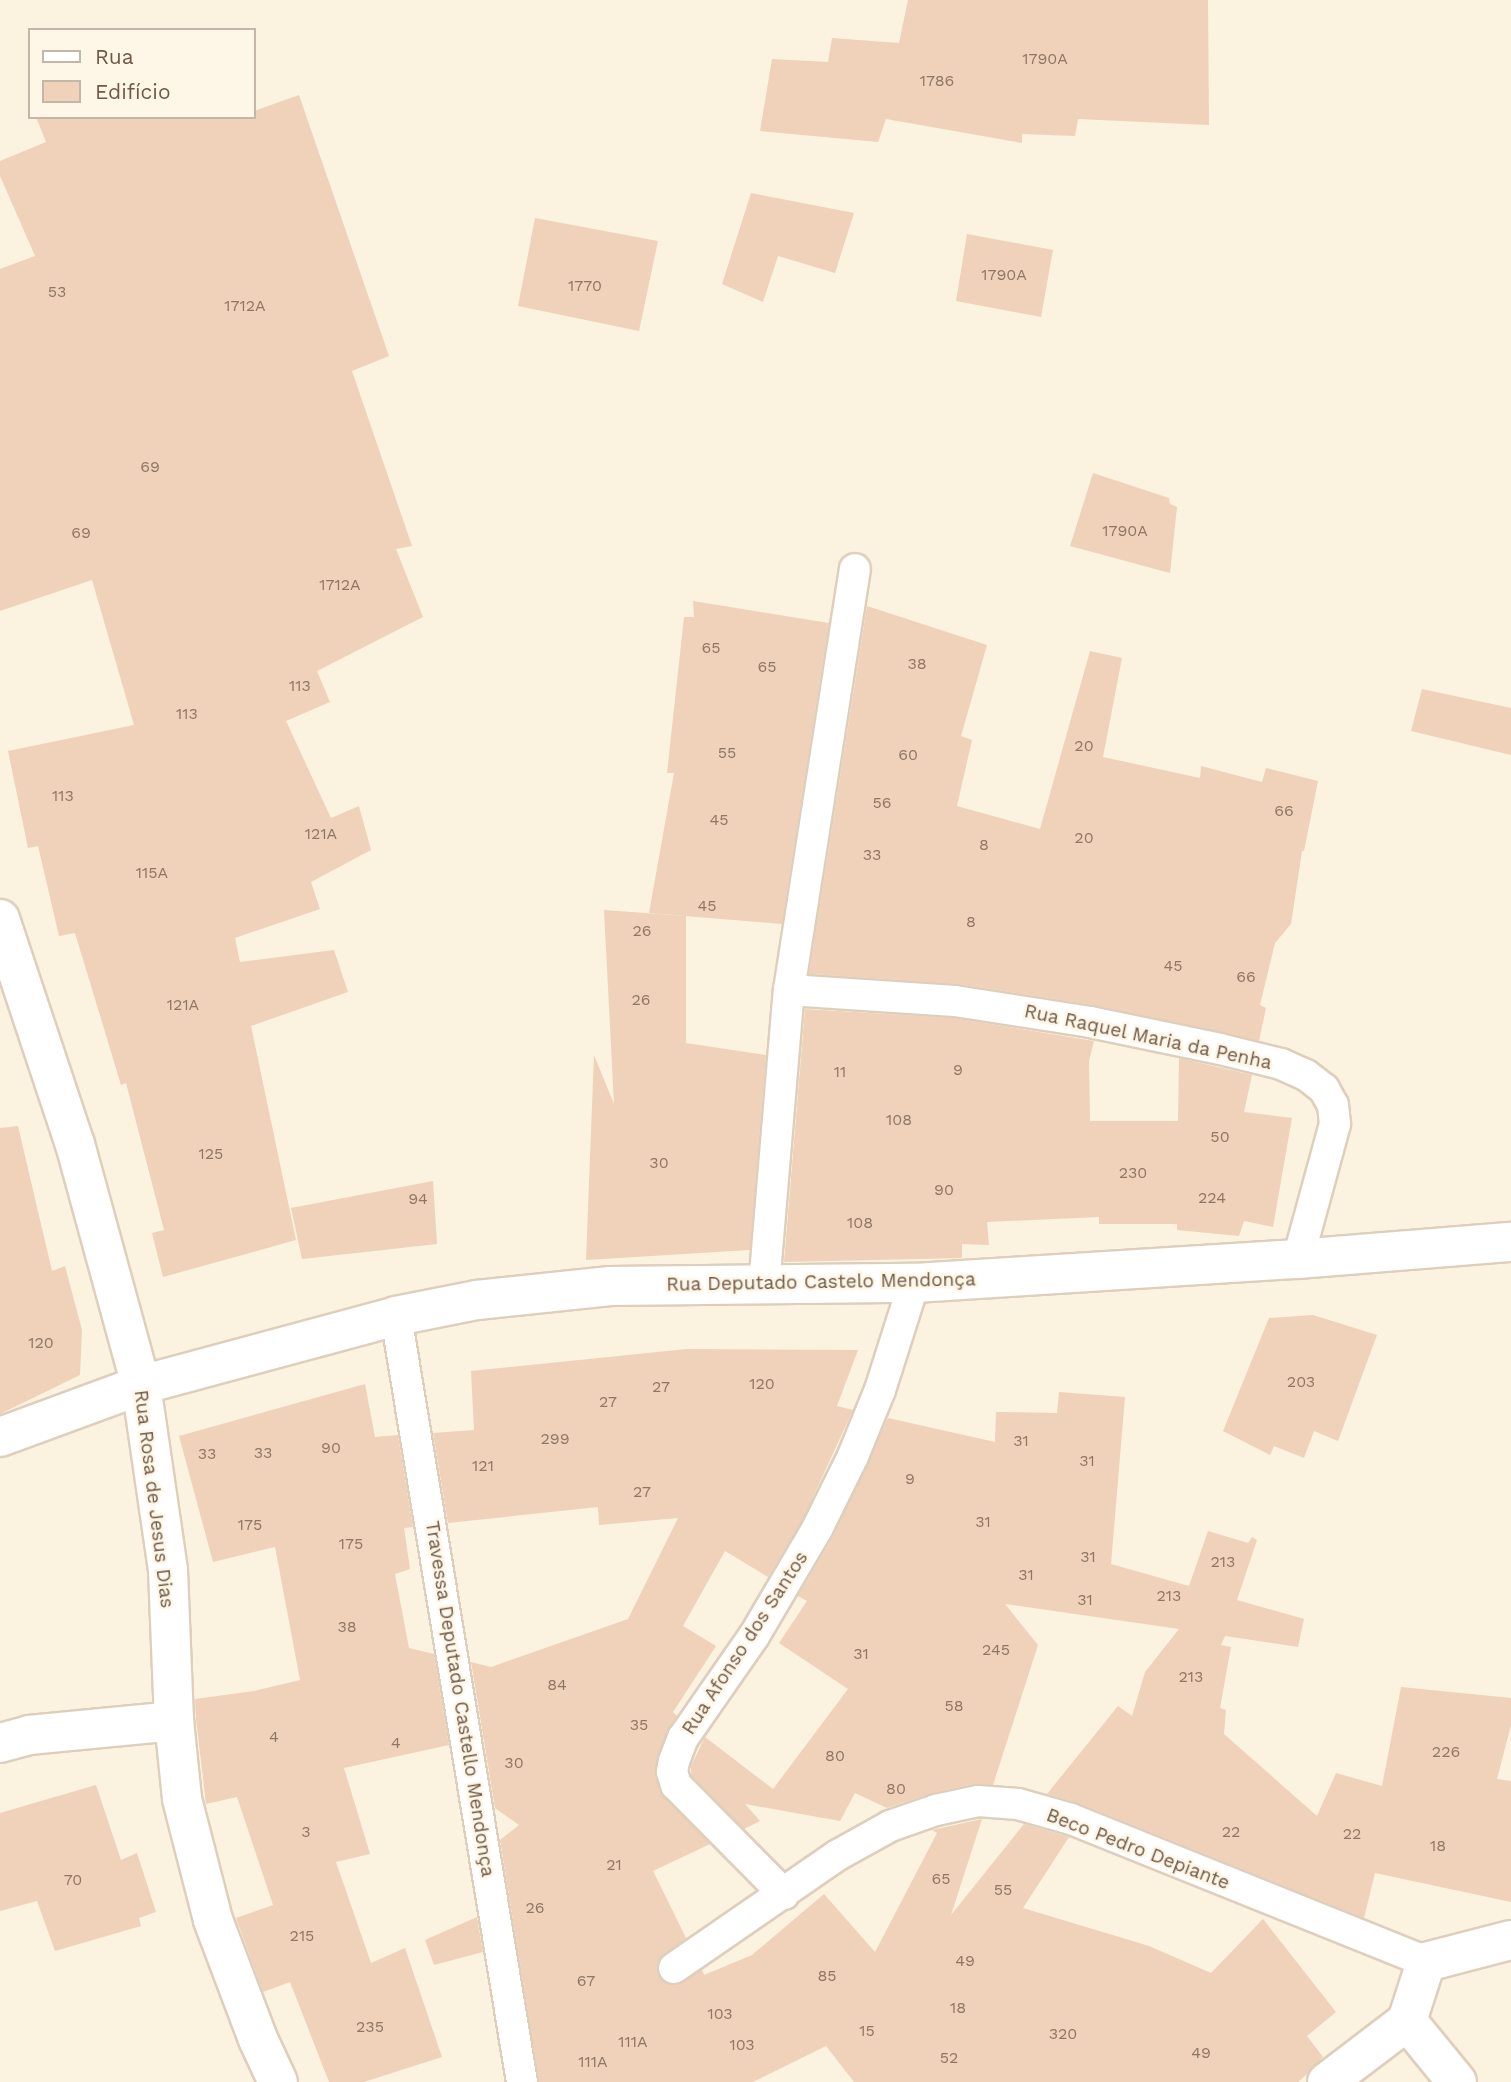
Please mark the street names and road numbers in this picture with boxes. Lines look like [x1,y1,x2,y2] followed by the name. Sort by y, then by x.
[1021,999,1275,1075] street label: Rua Raquel Maria da Penha
[666,1268,976,1296] street label: Rua Deputado Castelo Mendonça
[129,1388,179,1610] street label: Rua Rosa de Jesus Dias
[421,1519,499,1879] street label: Travessa Deputado Castello Mendonça
[677,1547,813,1739] street label: Rua Afonso dos Santos
[1043,1804,1233,1894] street label: Beco Pedro Depiante

